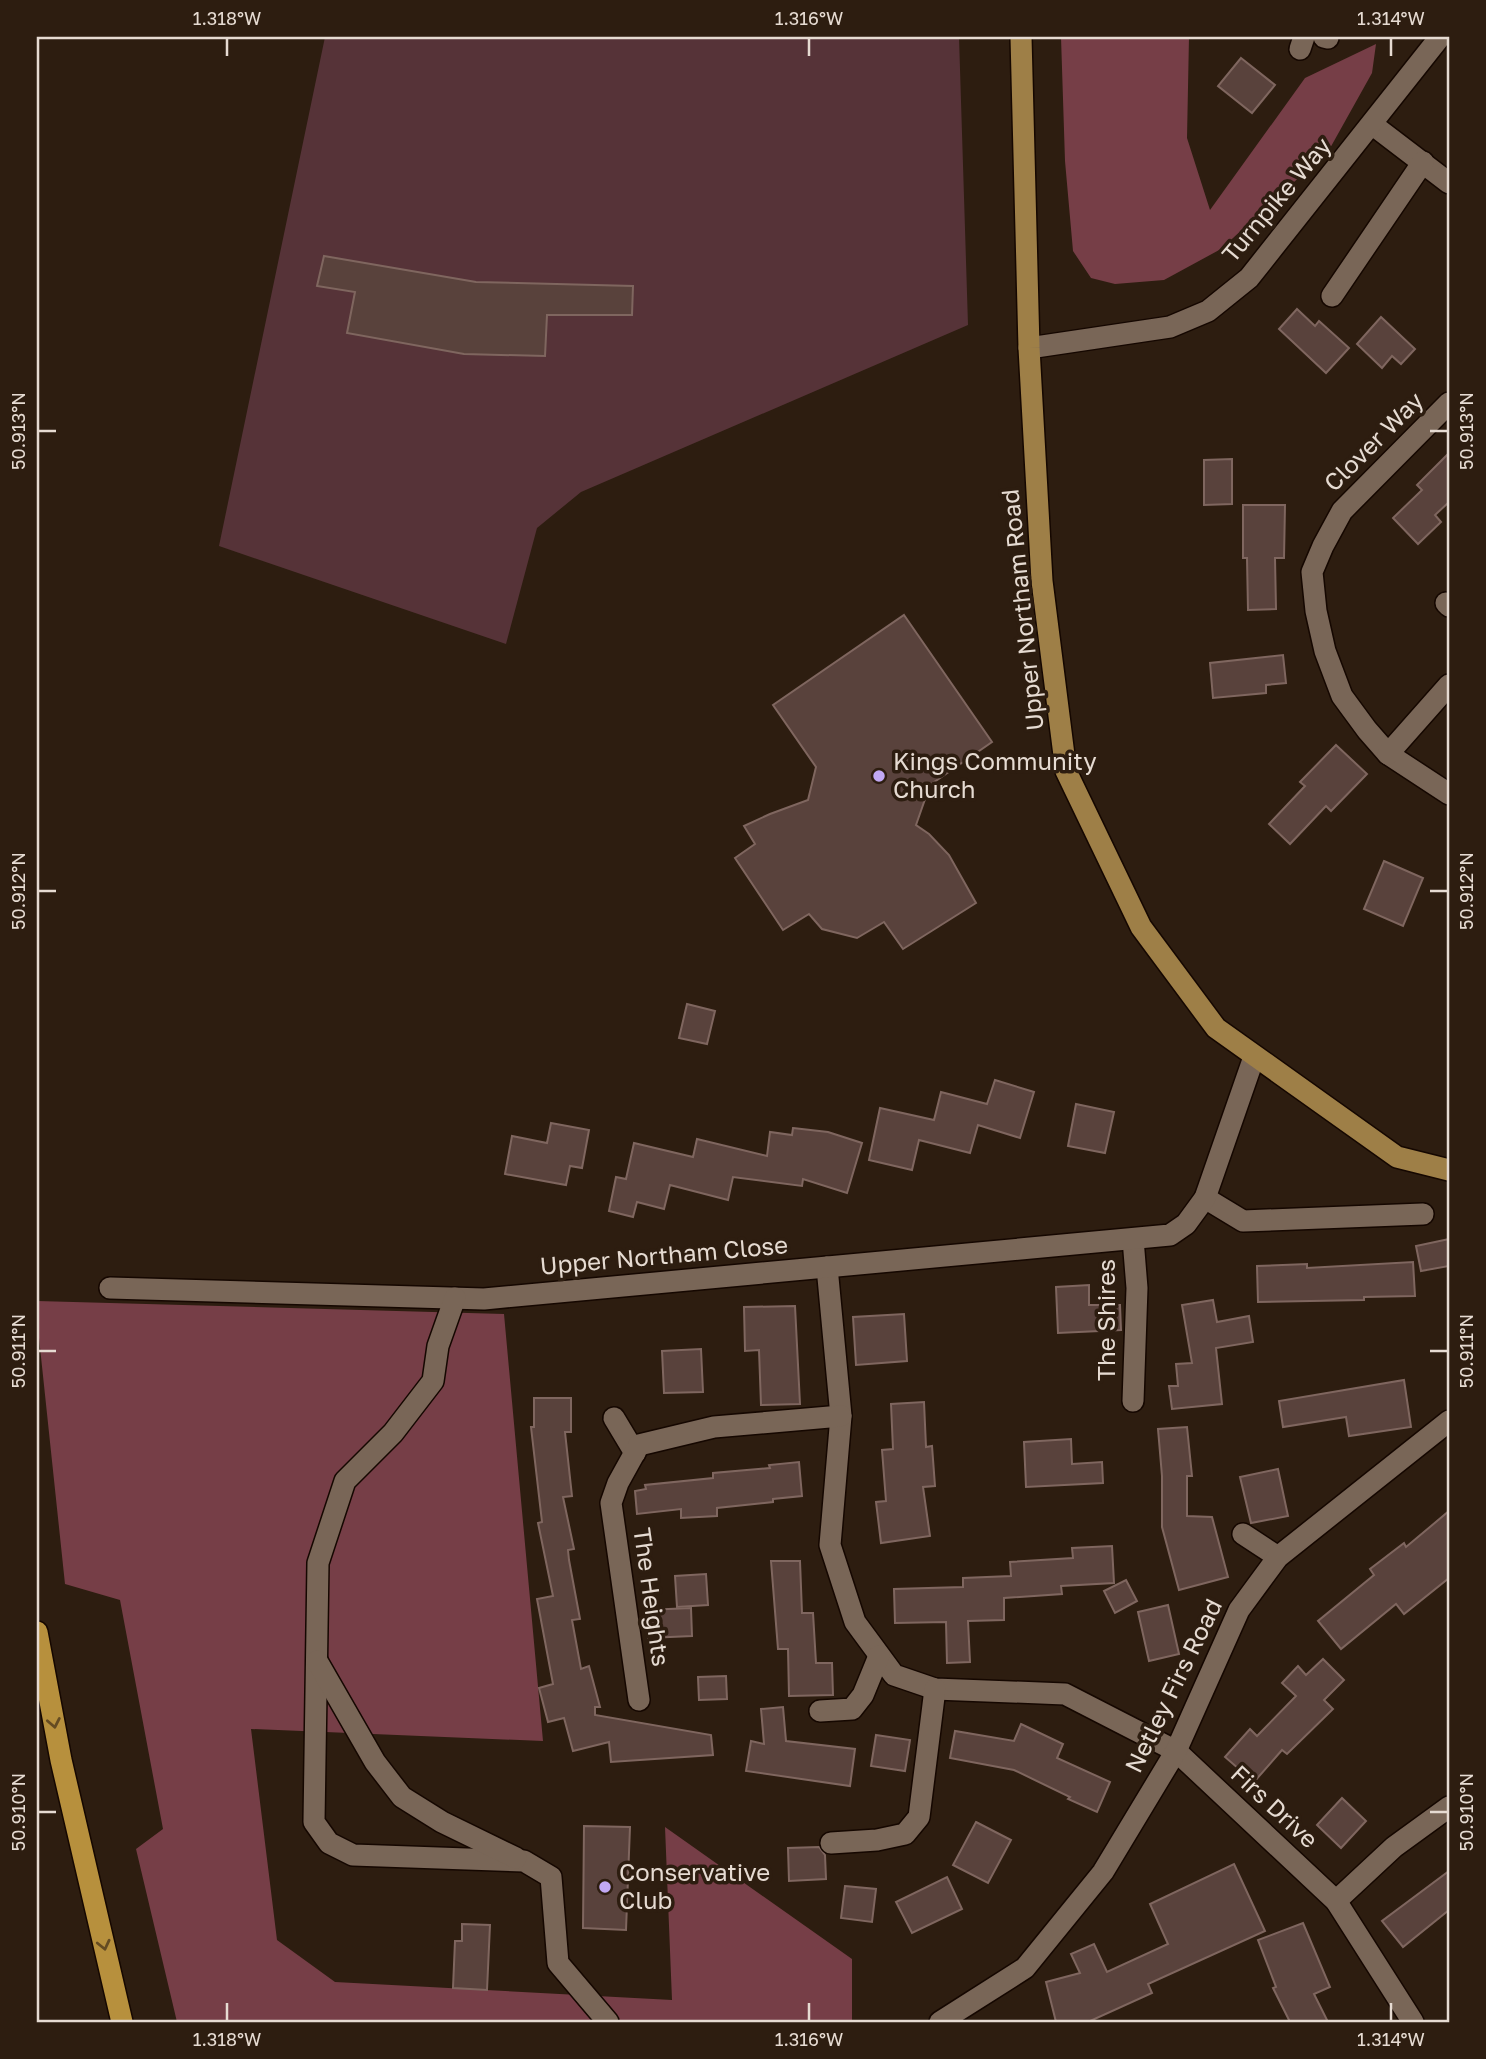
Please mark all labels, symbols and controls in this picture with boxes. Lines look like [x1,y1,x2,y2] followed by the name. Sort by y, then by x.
[193,7,261,29] text: 1.318°W
[775,7,843,29] text: 1.316°W
[1357,7,1425,29] text: 1.314°W
[1215,131,1337,267] street label: Turnpike Way
[1317,385,1429,497] street label: Clover Way
[7,392,29,470] text: 50.913°N
[1455,392,1477,470] text: 50.913°N
[994,488,1049,732] street label: Upper Northam Road
[893,746,1097,803] place label: Kings Community Church
[871,768,887,784] marker: Kings Community Church
[7,852,29,930] text: 50.912°N
[1455,852,1477,930] text: 50.912°N
[539,1229,789,1280] street label: Upper Northam Close
[1091,1259,1120,1381] street label: The Shires
[7,1314,29,1388] text: 50.911°N
[1455,1314,1477,1388] text: 50.911°N
[628,1526,677,1668] street label: The Heights
[1118,1594,1227,1777] street label: Netley Firs Road
[46,1717,61,1729] one-way arrow
[1226,1758,1325,1853] street label: Firs Drive
[7,1773,29,1851] text: 50.910°N
[1455,1773,1477,1851] text: 50.910°N
[619,1857,770,1914] place label: Conservative Club
[597,1879,613,1895] marker: Conservative Club
[96,1939,110,1951] one-way arrow
[193,2028,261,2050] text: 1.318°W
[775,2028,843,2050] text: 1.316°W
[1357,2028,1425,2050] text: 1.314°W

